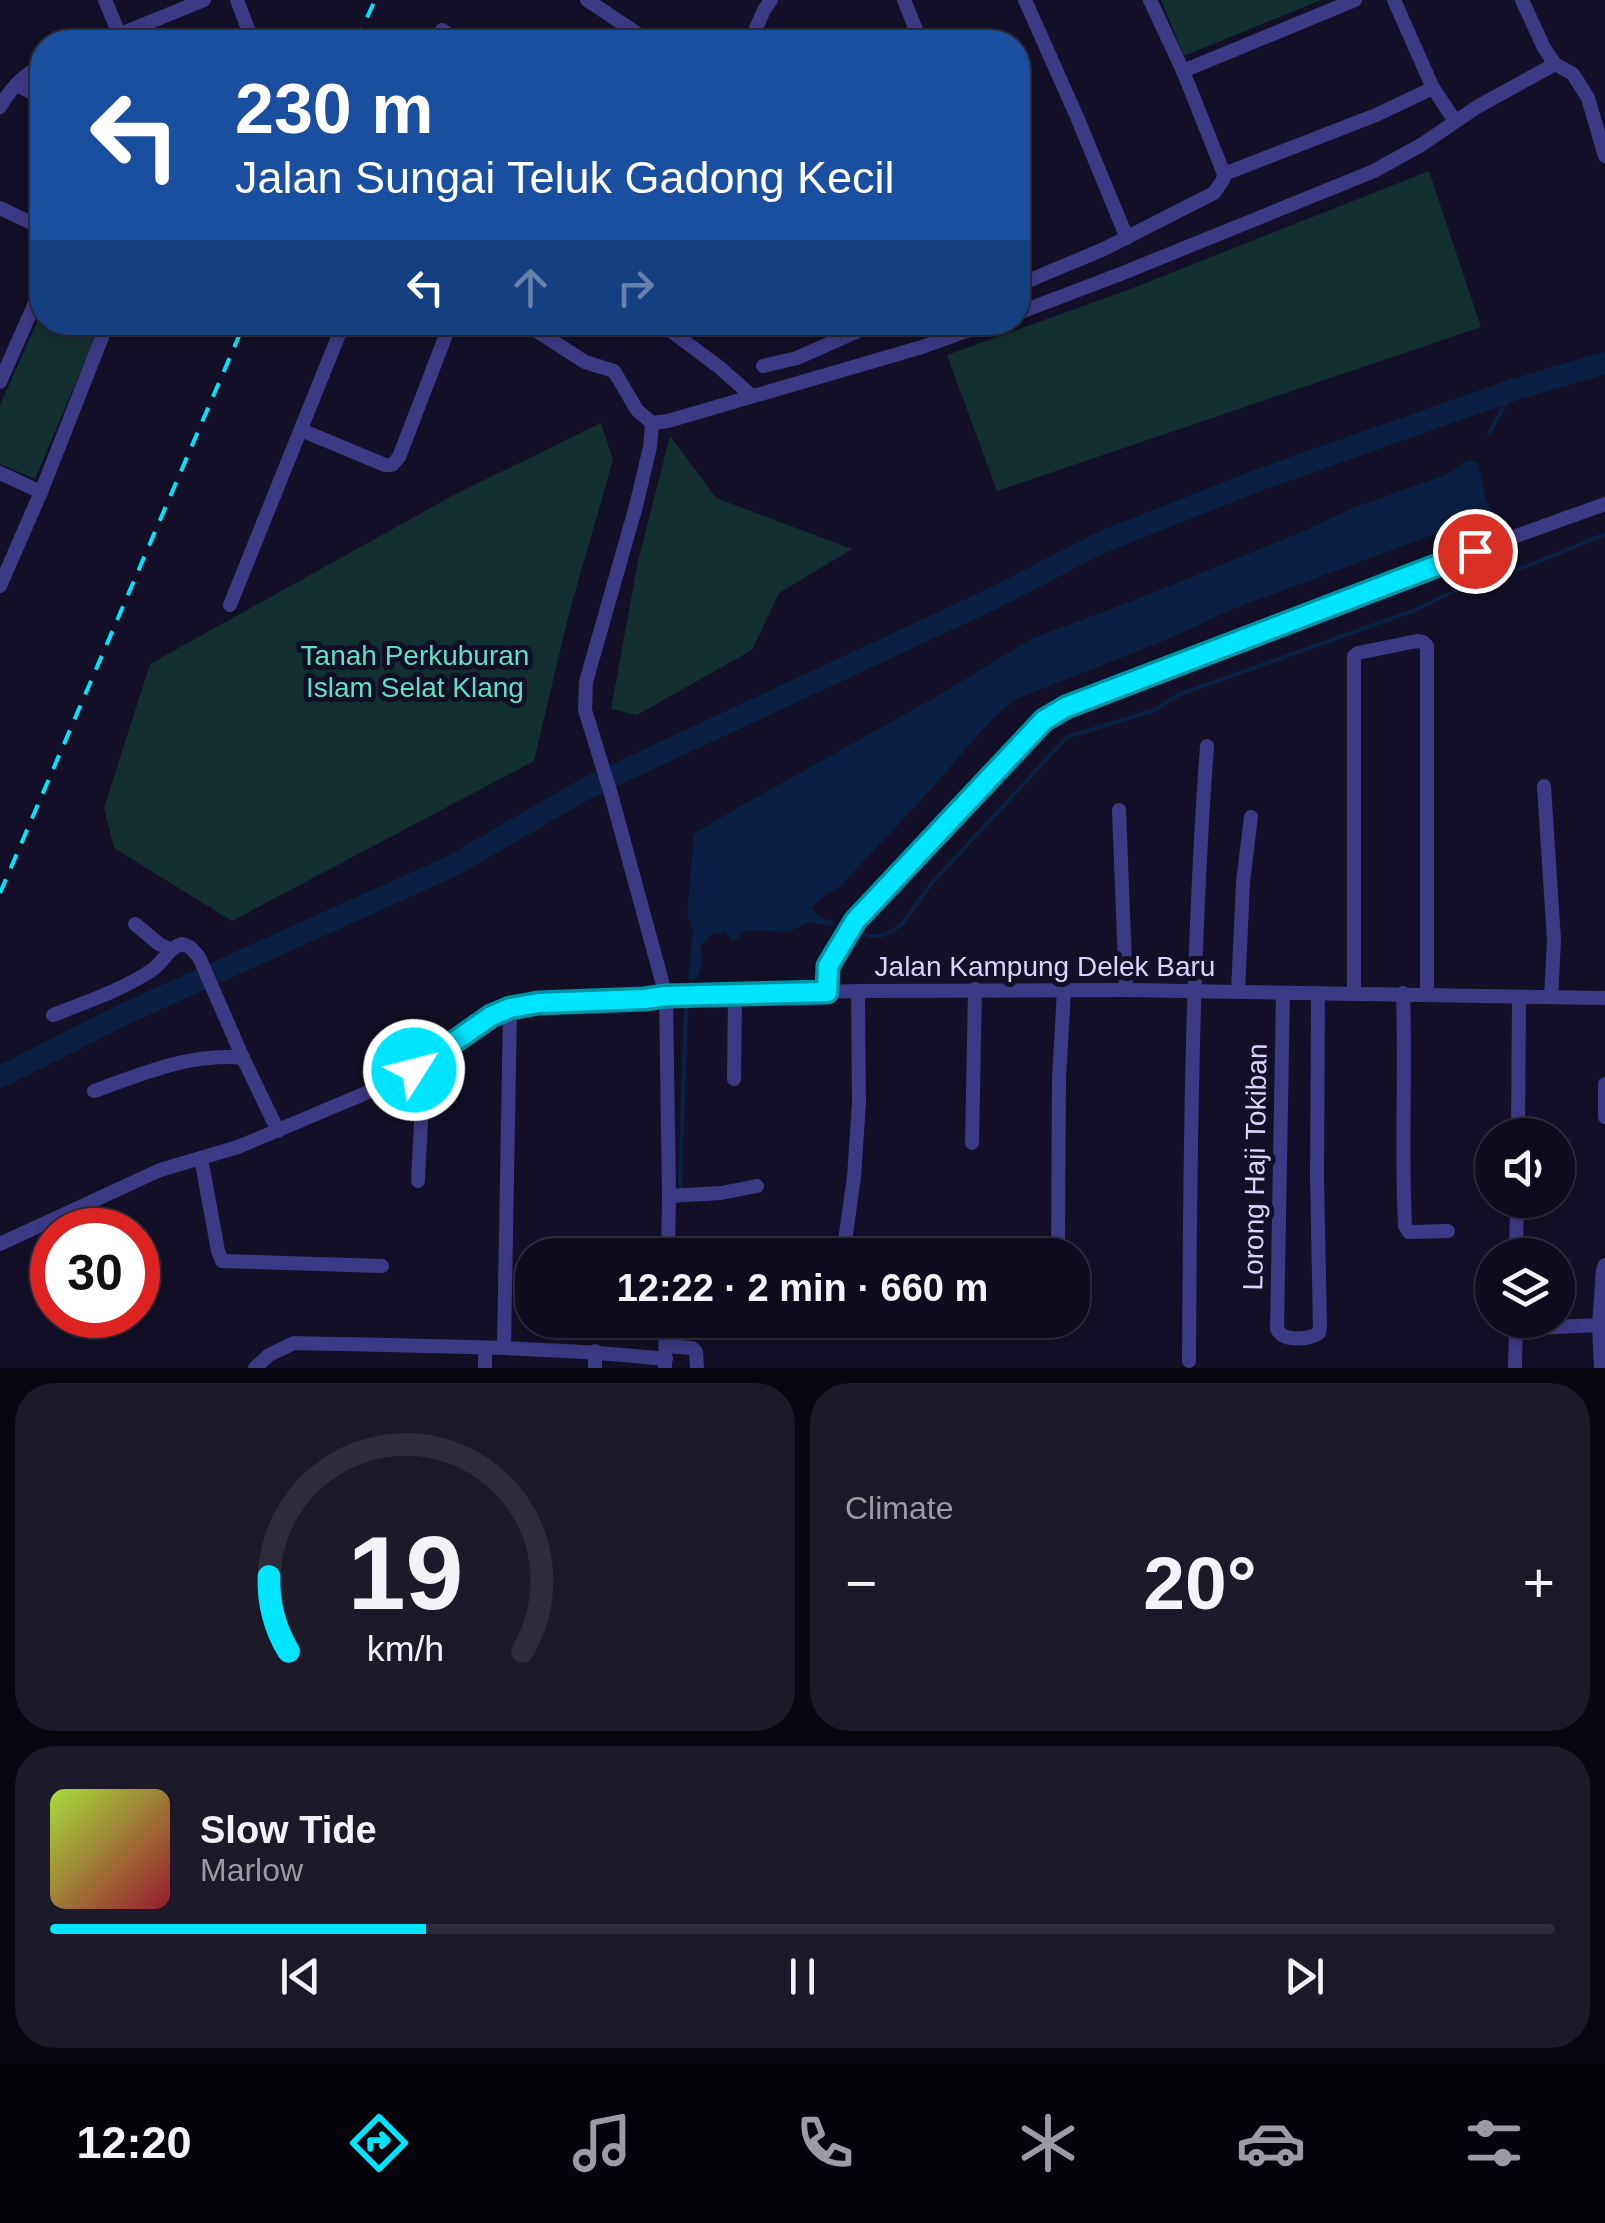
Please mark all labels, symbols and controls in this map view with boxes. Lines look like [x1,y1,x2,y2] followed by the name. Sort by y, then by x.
[70,70,200,200] icon: left
[235,70,433,148] text: 230 m
[235,152,895,203] text: Jalan Sungai Teluk Gadong Kecil
[398,260,453,315] icon: left
[503,260,558,315] icon: ahead
[608,260,663,315] icon: right
[1433,509,1518,594] pin
[1448,524,1503,579] icon: arrive
[301,640,529,703] park label: Tanah Perkuburan Islam Selat Klang
[875,951,1215,982] street label: Jalan Kampung Delek Baru
[362,1018,466,1122] position arrow
[1237,1043,1273,1291] street label: Lorong Haji Tokiban
[1475,1118,1575,1338] map controls
[1475,1118,1575,1218] button: sound
[30,1208,160,1338] speed limit sign: 30
[1475,1238,1575,1338] button: layers
[617,1267,988,1309] text: 12:22 · 2 min · 660 m
[845,1490,953,1526] text: Climate
[347,1515,463,1631] text: 19
[1143,1541,1257,1625] text: 20°
[845,1552,877,1614] text: −
[1523,1552,1555,1614] text: +
[366,1629,444,1669] text: km/h
[200,1809,377,1851] text: Slow Tide
[200,1852,303,1888] text: Marlow
[273,1949,328,2004] icon: previous
[775,1949,830,2004] icon: pause
[1277,1949,1332,2004] icon: next
[344,2108,414,2178] icon: directions
[567,2108,637,2178] icon: music
[790,2108,860,2178] icon: phone
[1013,2108,1083,2178] icon: climate
[1236,2108,1306,2178] icon: car
[1459,2108,1529,2178] icon: filters
[76,2117,192,2168] text: 12:20

